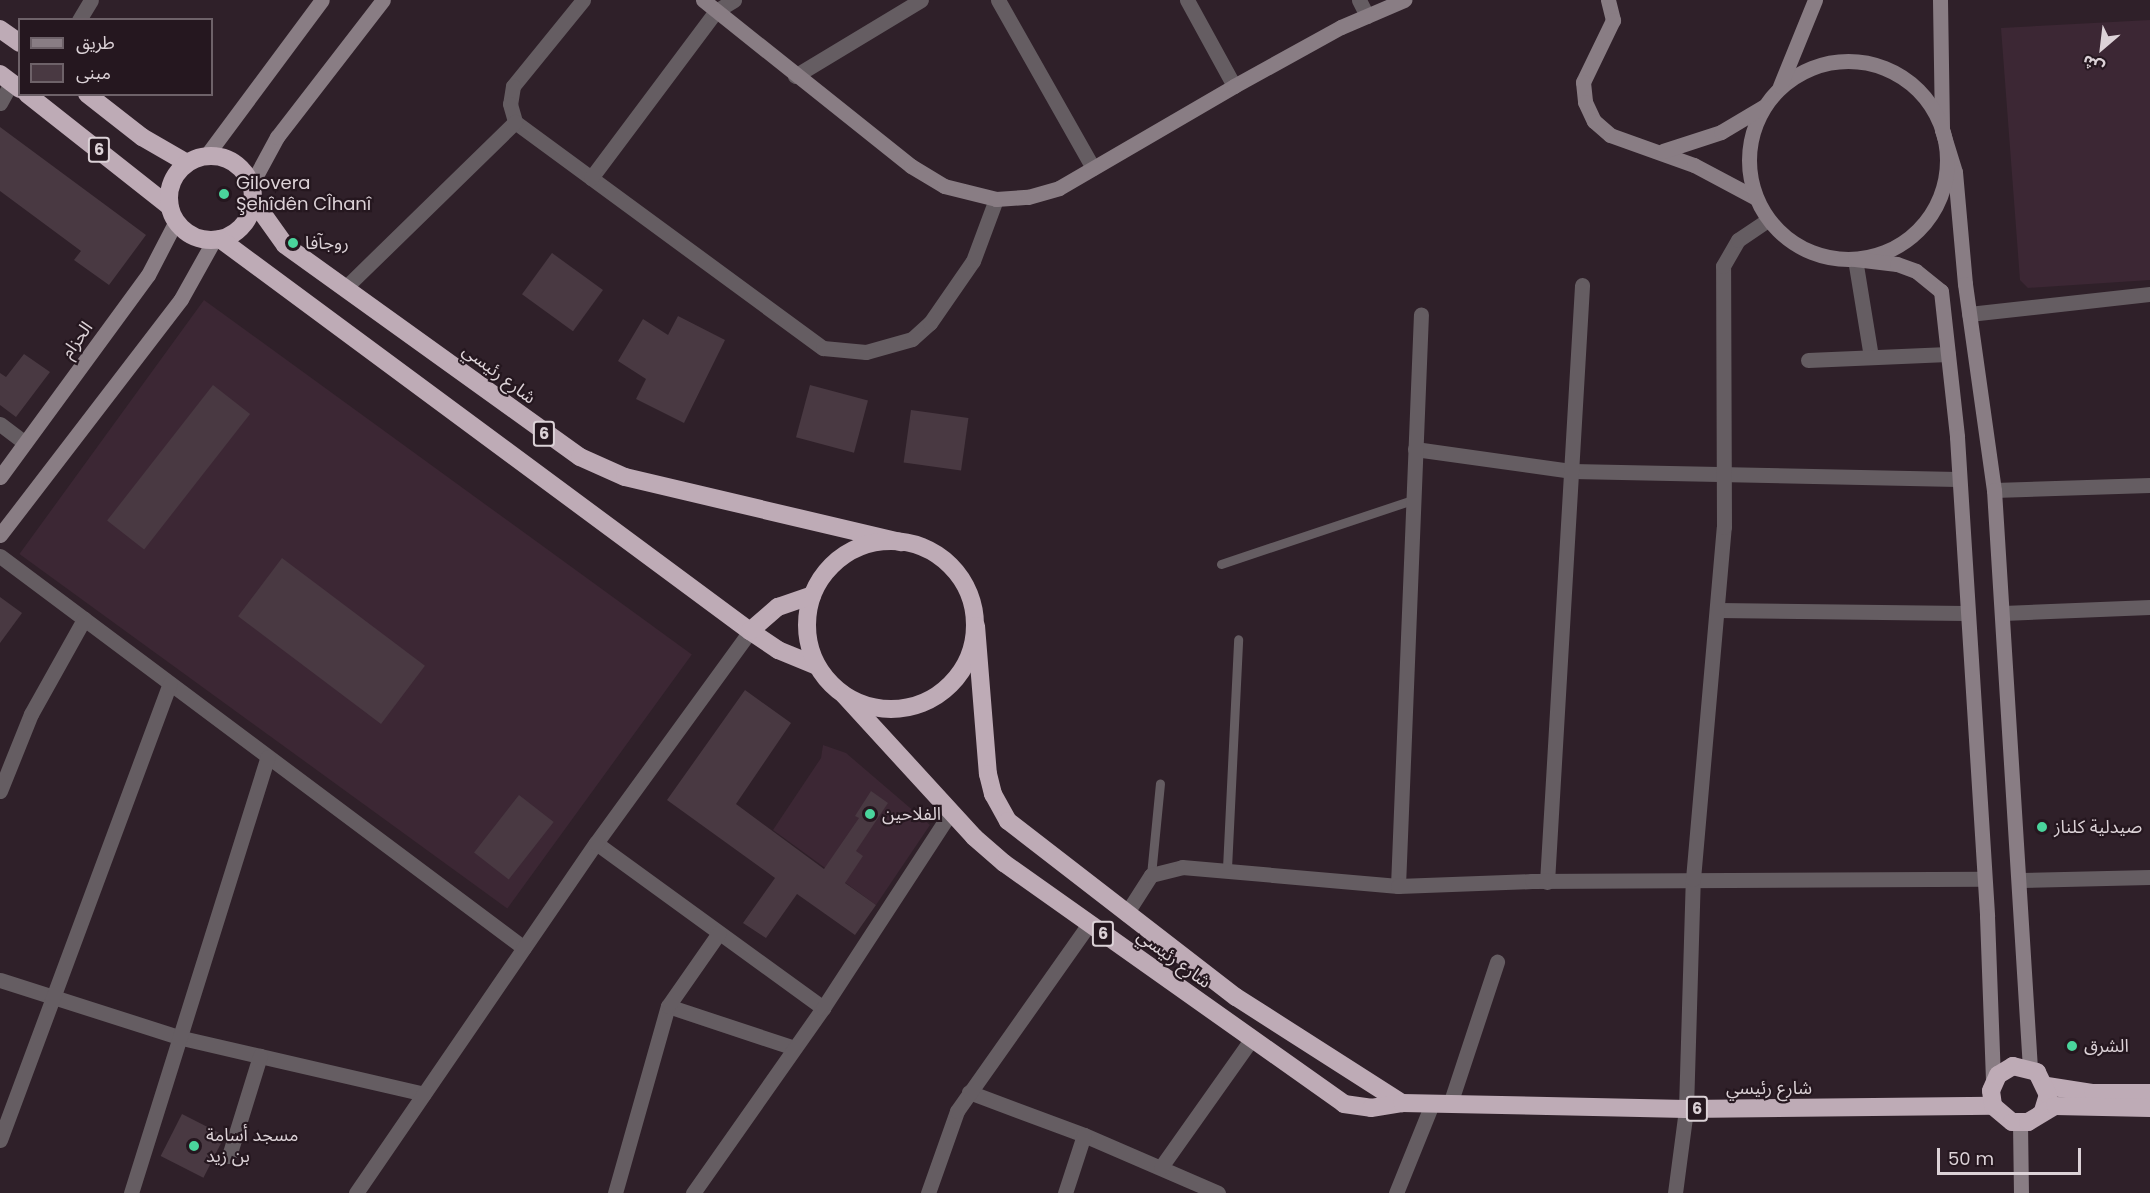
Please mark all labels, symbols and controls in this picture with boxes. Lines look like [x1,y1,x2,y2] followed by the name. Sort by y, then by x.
[18,18,213,96] legend
[2072,18,2132,78] north arrow
[76,30,115,55] text: طريق
[2078,49,2108,80] text: ش
[76,60,111,85] text: مبنى
[87,137,111,163] road number: 6
[236,173,371,216] place label: Gilovera Şehîdên CÎhanî
[217,187,231,201] marker: Gilovera Şehîdên CÎhanî
[305,232,349,254] place label: روجآفا
[286,236,300,250] marker: روجآفا
[56,317,98,363] street label: الحزام
[458,339,540,409] street label: شارع رئيسي
[532,421,556,447] road number: 6
[882,803,941,825] place label: الفلاحين
[863,807,877,821] marker: الفلاحين
[2054,816,2142,838] place label: صيدلية كلناز
[2035,820,2049,834] marker: صيدلية كلناز
[1091,921,1115,947] road number: 6
[1133,925,1215,993] street label: شارع رئيسي
[2084,1035,2129,1057] place label: الشرق
[2065,1039,2079,1053] marker: الشرق
[1726,1077,1812,1099] street label: شارع رئيسي
[1685,1096,1709,1122] road number: 6
[206,1125,298,1168] place label: مسجد أسامة بن زيد
[1940,1136,2084,1174] scale bar
[187,1139,201,1153] marker: مسجد أسامة بن زيد
[1948,1146,1994,1171] text: 50 m

